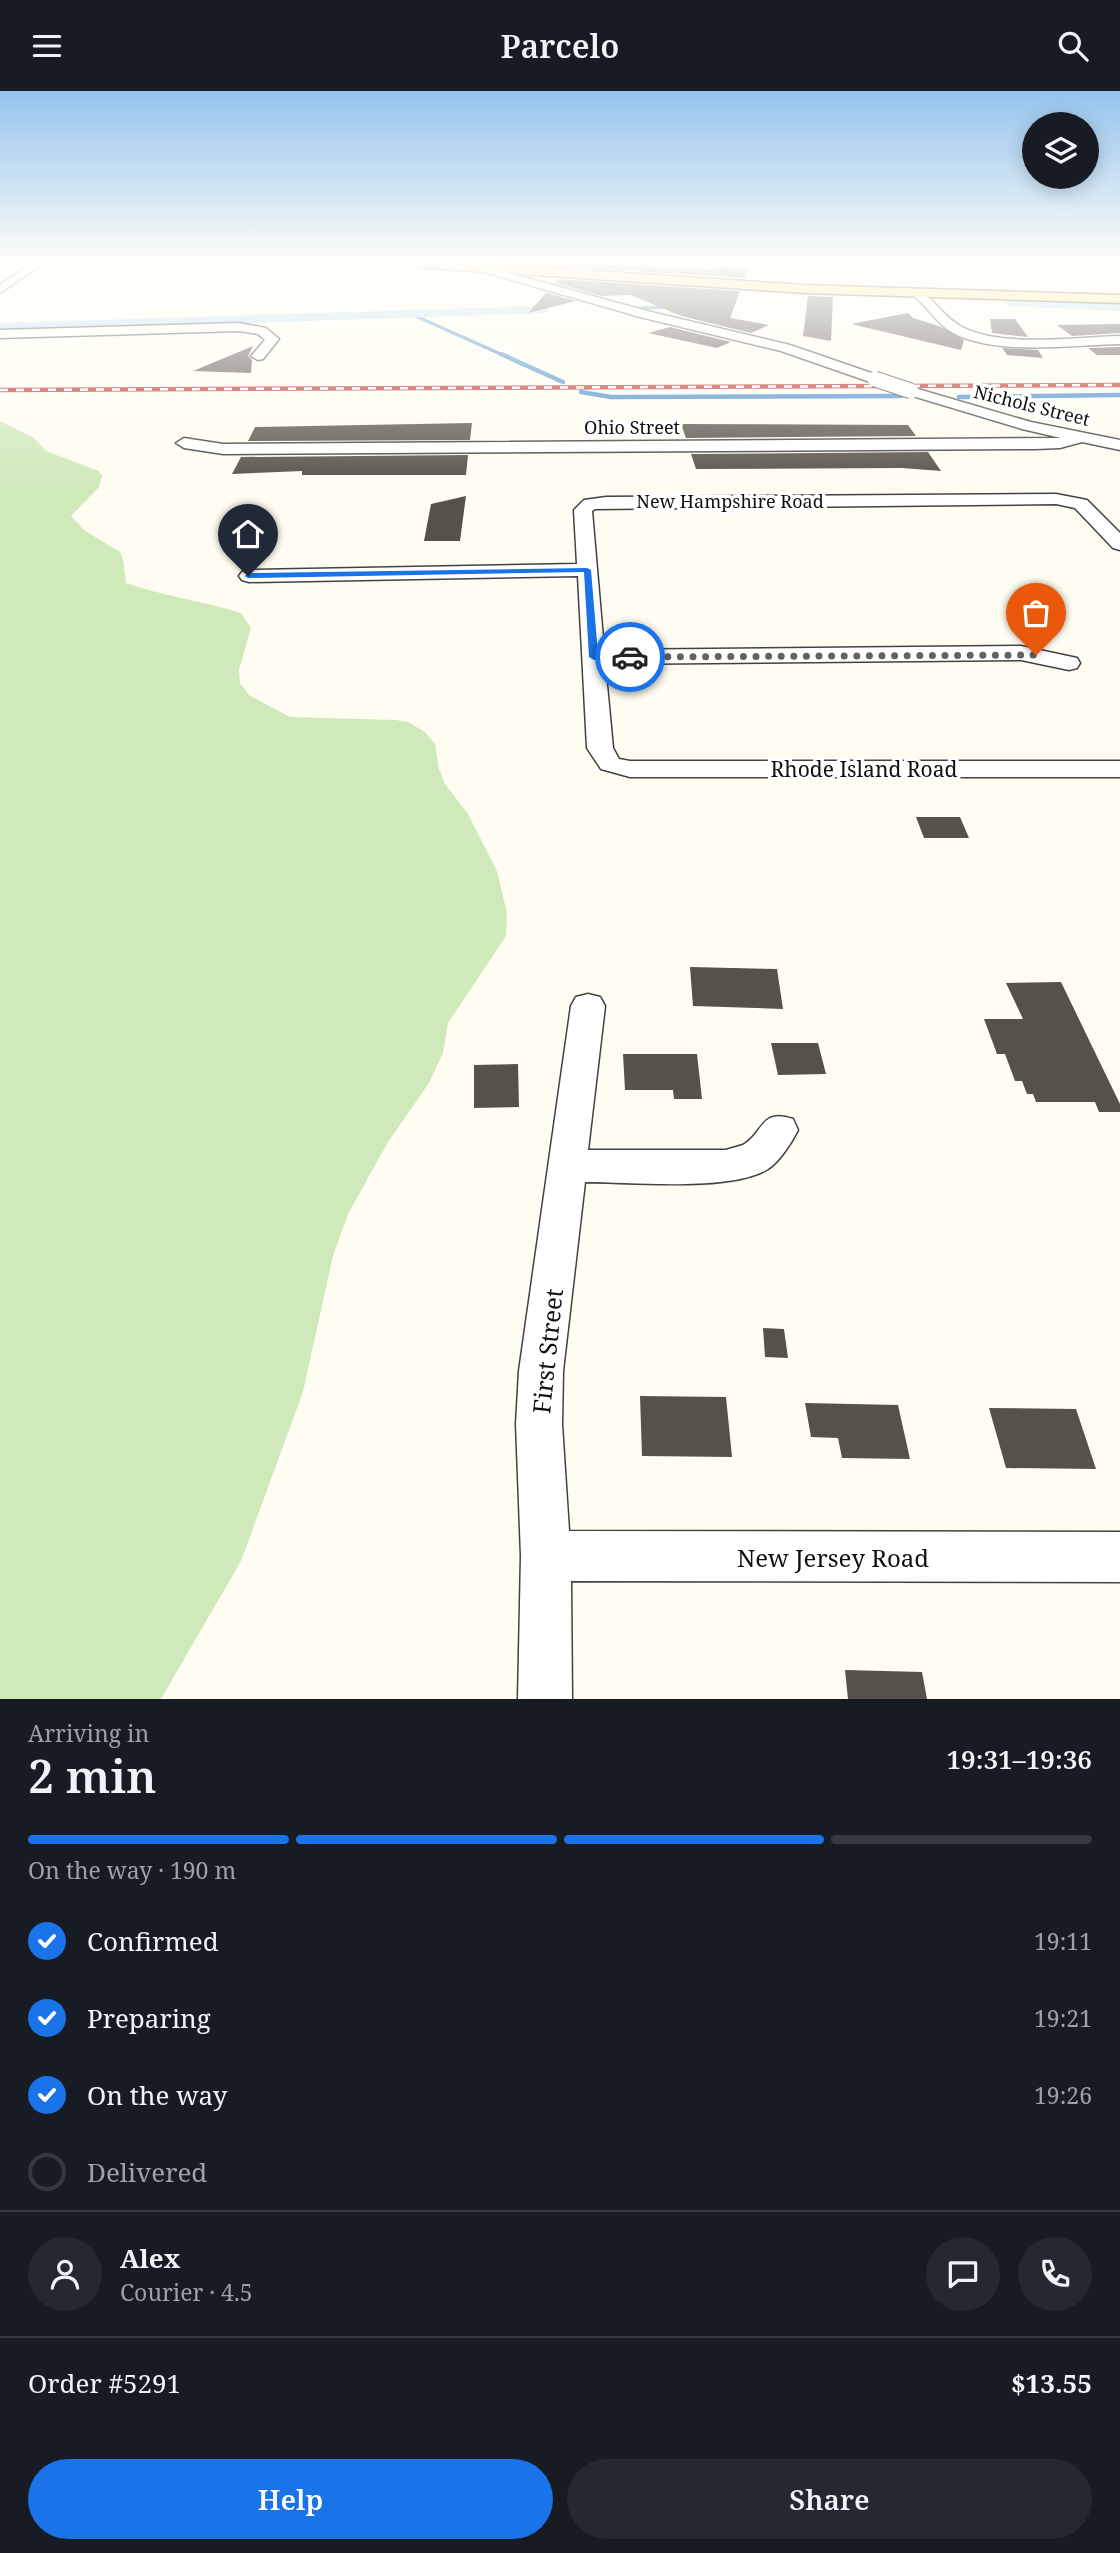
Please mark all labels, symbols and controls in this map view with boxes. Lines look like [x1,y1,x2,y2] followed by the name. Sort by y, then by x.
[500,24,620,67] text: Parcelo
[28,27,66,65] icon: menu
[1054,27,1092,65] icon: search
[1022,112,1099,189] map controls
[1022,112,1099,189] button: layers
[971,379,1093,431] street label: Nichols Street
[584,415,680,439] street label: Ohio Street
[636,489,824,513] street label: New Hampshire Road
[218,504,278,576] pin
[229,515,267,553] icon: home
[1006,583,1066,655] pin
[1017,594,1055,632] icon: bag
[595,622,665,692] courier
[611,638,649,676] icon: car
[771,755,958,783] street label: Rhode Island Road
[524,1287,570,1415] street label: First Street
[737,1541,929,1574] street label: New Jersey Road
[28,1717,149,1749] text: Arriving in
[946,1741,1092,1777] text: 19:31–19:36
[28,1744,156,1806] text: 2 min
[28,1854,236,1886] text: On the way · 190 m
[28,1922,66,1960] icon: check
[87,1923,219,1959] text: Confirmed
[1034,1925,1092,1957] text: 19:11
[28,1999,66,2037] icon: check
[87,2000,211,2036] text: Preparing
[1034,2002,1092,2034] text: 19:21
[28,2076,66,2114] icon: check
[87,2077,227,2113] text: On the way
[1034,2079,1092,2111] text: 19:26
[87,2154,207,2190] text: Delivered
[28,2237,102,2311] button: person
[926,2237,1000,2311] button: chat
[1018,2237,1092,2311] button: phone
[120,2240,180,2276] text: Alex
[120,2276,253,2308] text: Courier · 4.5
[28,2365,181,2401] text: Order #5291
[1011,2365,1092,2401] text: $13.55
[28,2459,553,2539] button: Help
[567,2459,1092,2539] button: Share

